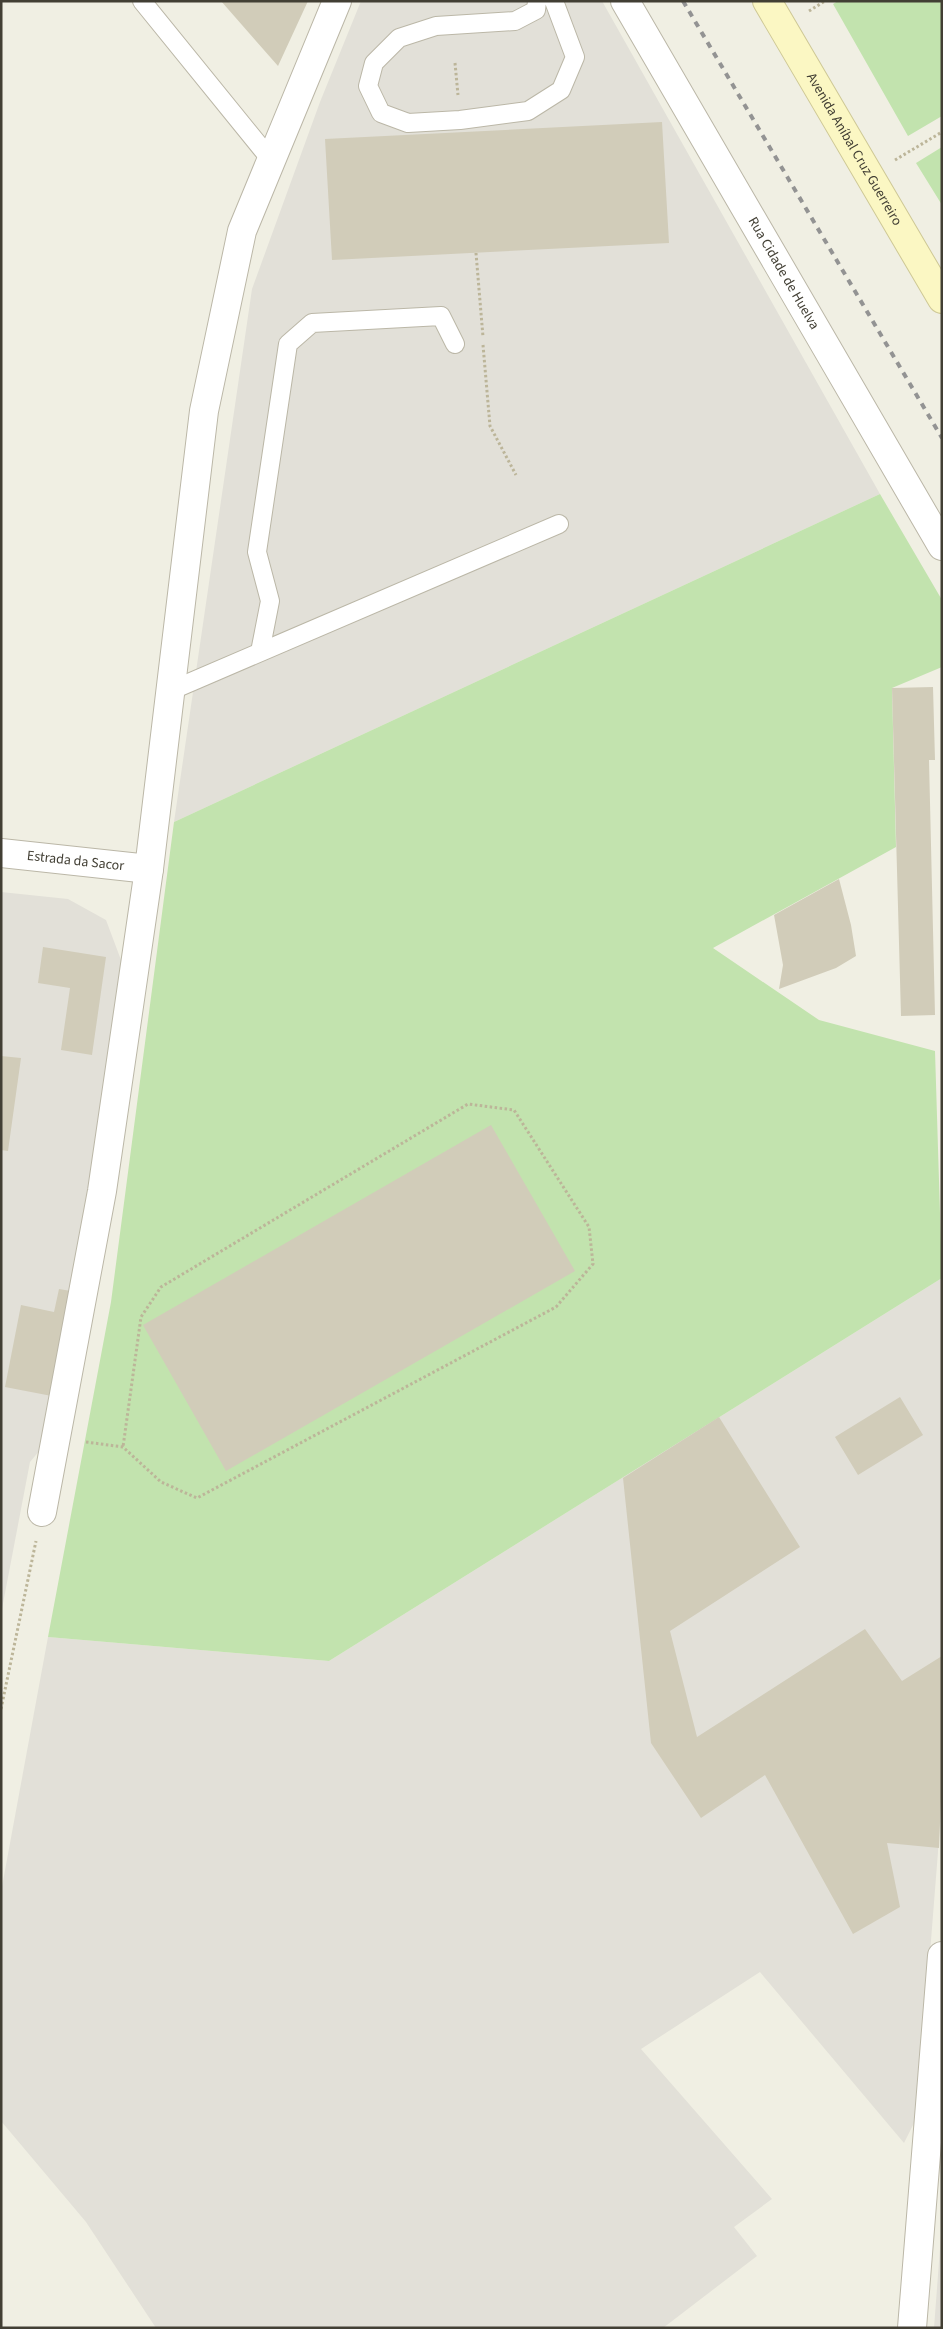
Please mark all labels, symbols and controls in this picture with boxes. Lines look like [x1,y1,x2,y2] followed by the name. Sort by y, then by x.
[801,69,907,230] street label: Avenida Aníbal Cruz Guerreiro
[743,213,824,333] street label: Rua Cidade de Huelva
[26,846,125,876] street label: Estrada da Sacor

